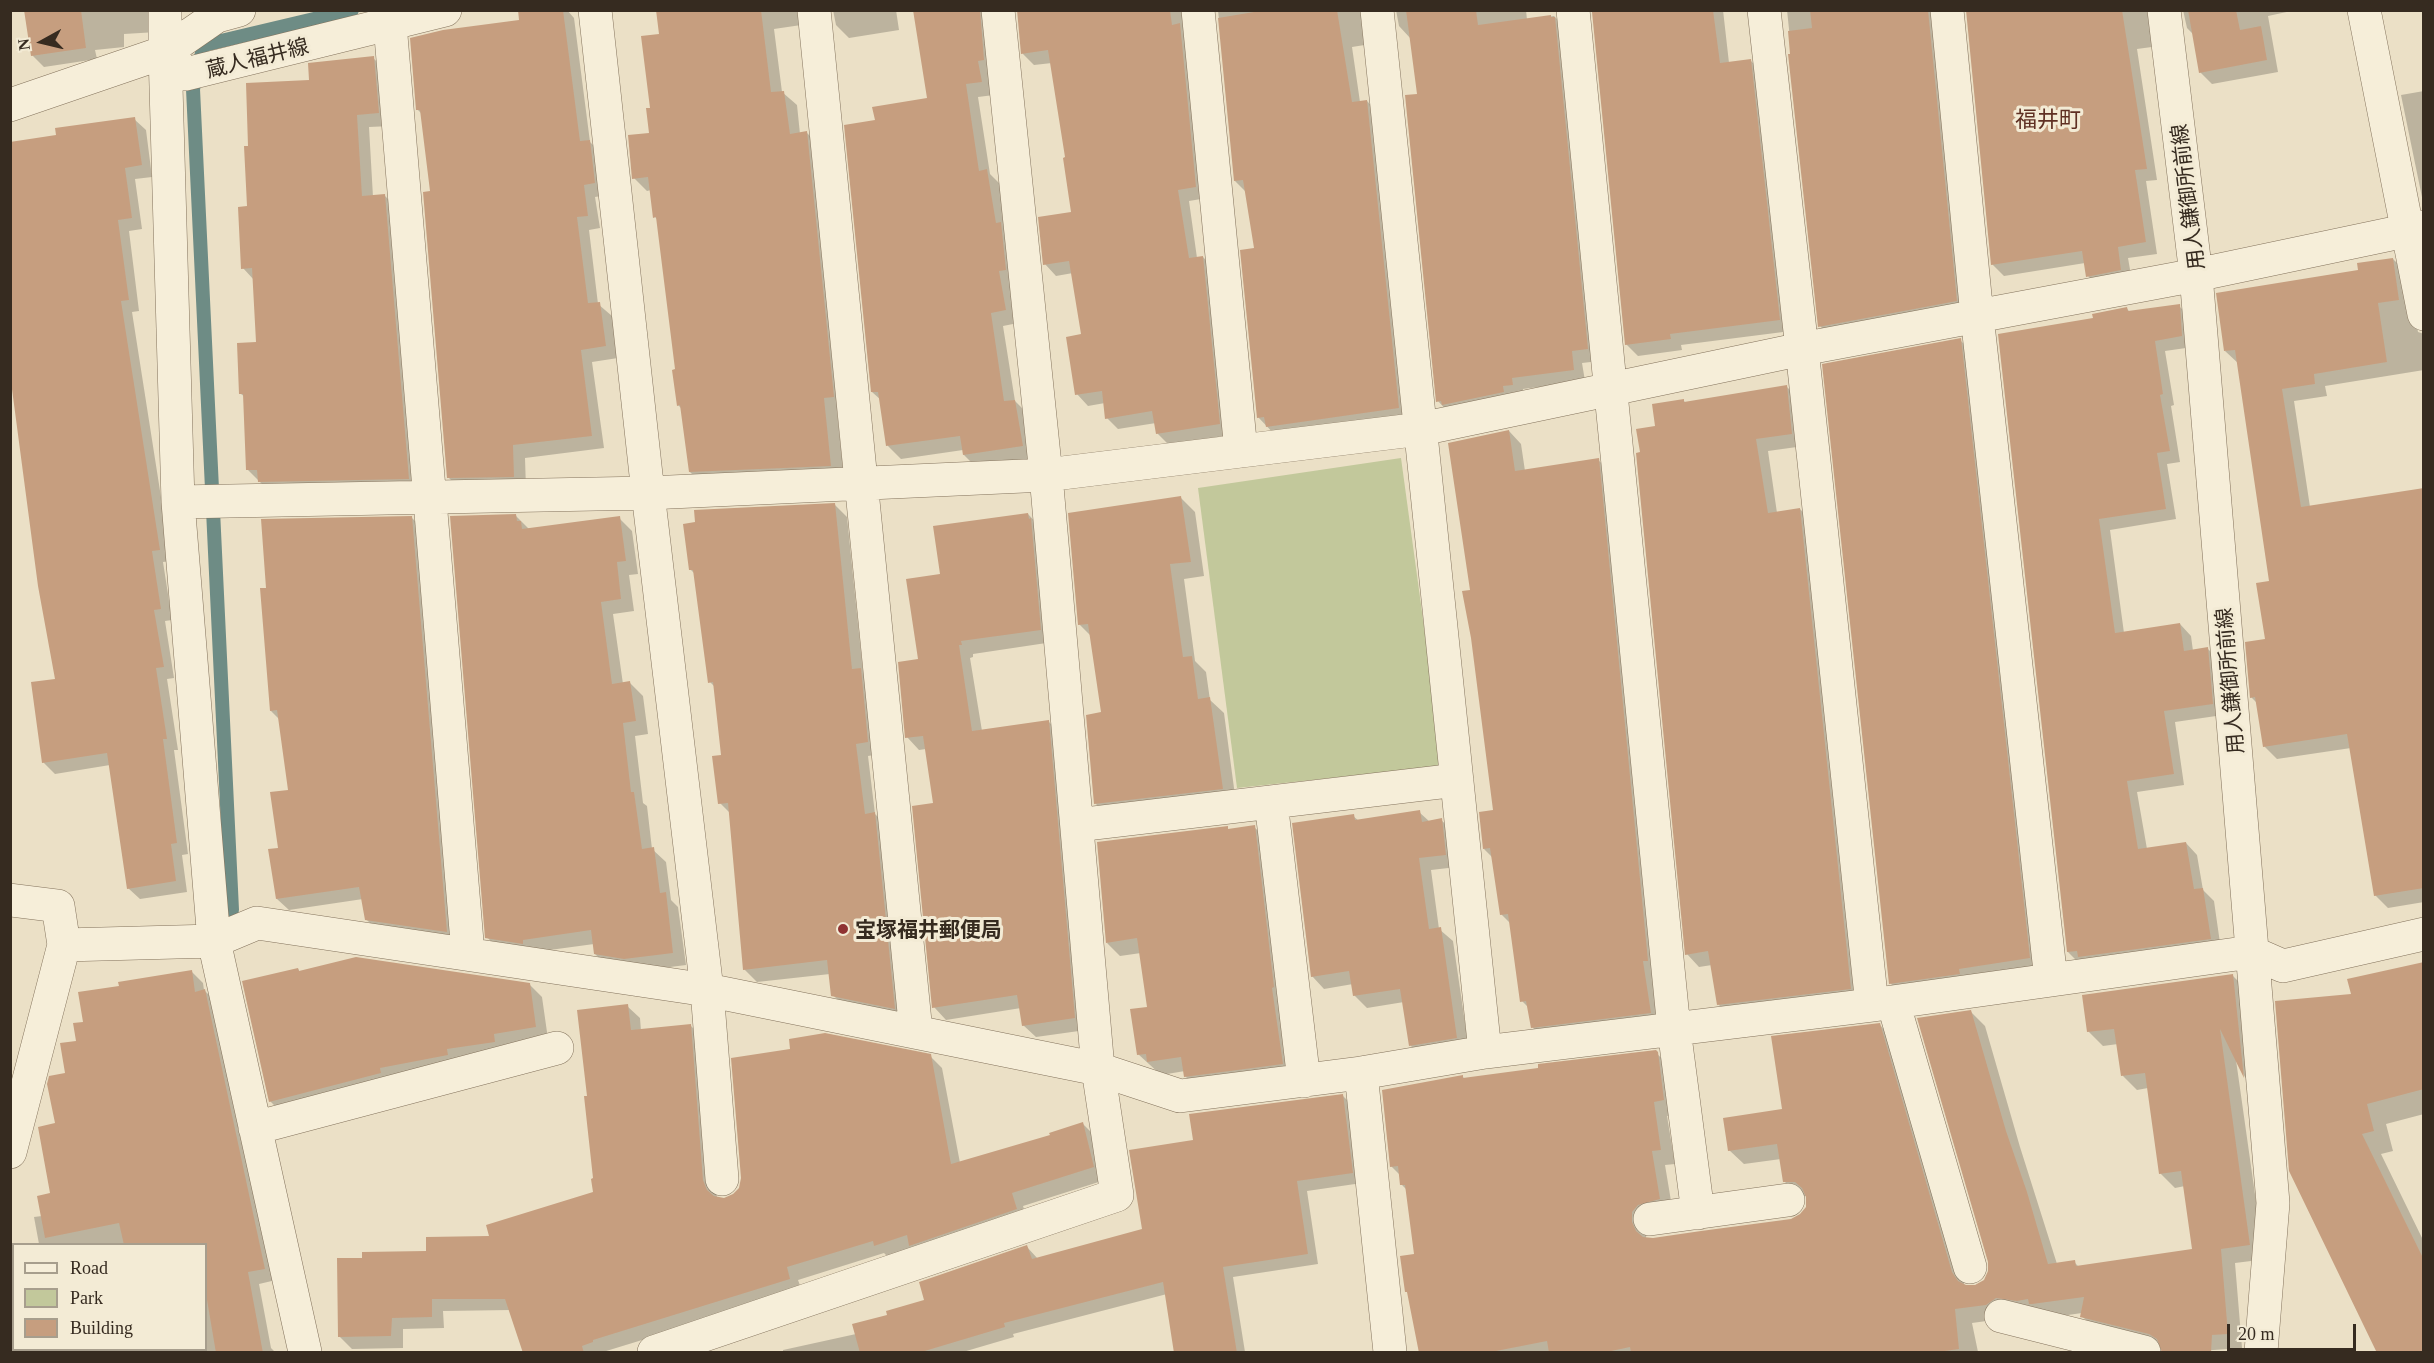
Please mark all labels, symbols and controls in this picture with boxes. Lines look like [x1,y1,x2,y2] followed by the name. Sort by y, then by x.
[12,12,72,72] north arrow
[203,32,311,82] street label: 蔵人福井線
[14,38,33,51] text: N
[2015,106,2081,132] district label: 福井町
[2166,123,2208,271] street label: 用人鎌御所前線
[2210,607,2248,755] street label: 用人鎌御所前線
[855,916,1002,942] place label: 宝塚福井郵便局
[836,922,850,936] marker: 宝塚福井郵便局
[12,1243,207,1351] legend
[70,1258,108,1278] text: Road
[70,1288,103,1308] text: Park
[2230,1312,2359,1350] scale bar
[70,1318,133,1338] text: Building
[2238,1324,2275,1344] text: 20 m

